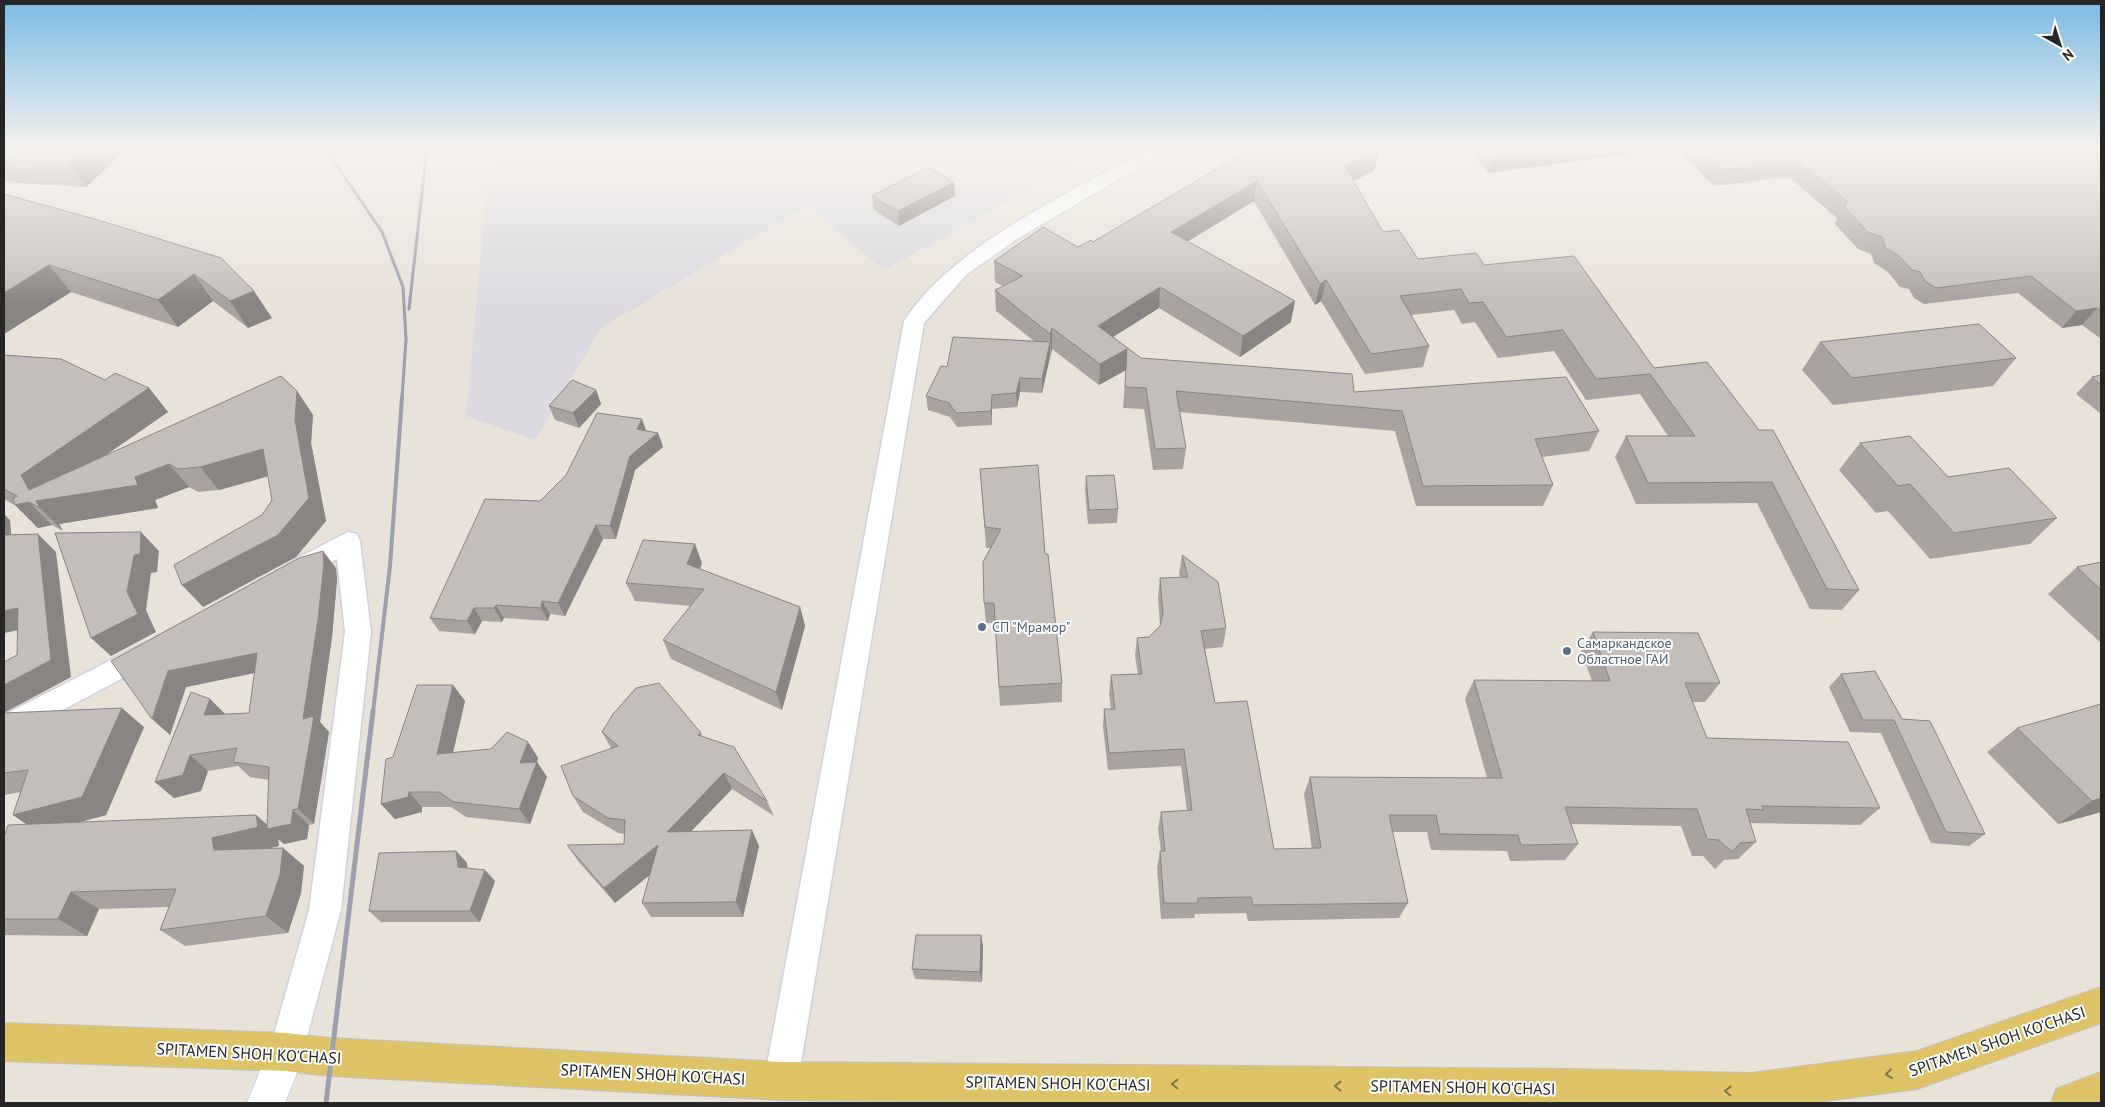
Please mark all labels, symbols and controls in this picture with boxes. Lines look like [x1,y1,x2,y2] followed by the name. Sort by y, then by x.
[2035,20,2085,70] north arrow
[2059,45,2077,65] text: N
[992,618,1070,636] place label: СП "Мрамор"
[976,621,988,633] marker: СП "Мрамор"
[1577,634,1672,668] place label: Самаркандское Областное ГАИ
[1561,645,1573,657] marker: Самаркандское Областное ГАИ
[1906,1001,2088,1081] street label: SPITAMEN SHOH KO'CHASI
[156,1038,342,1068] street label: SPITAMEN SHOH KO'CHASI
[560,1059,746,1089] street label: SPITAMEN SHOH KO'CHASI
[1885,1068,1893,1079] one-way arrow
[965,1071,1151,1095] street label: SPITAMEN SHOH KO'CHASI
[1370,1075,1556,1099] street label: SPITAMEN SHOH KO'CHASI
[1171,1079,1179,1090] one-way arrow
[1333,1081,1341,1091] one-way arrow
[1723,1086,1731,1096] one-way arrow

